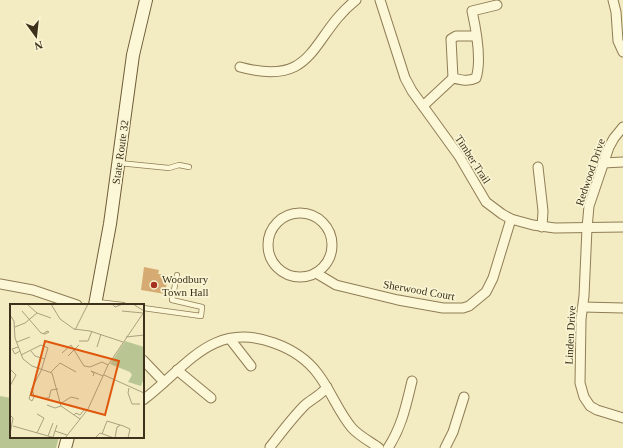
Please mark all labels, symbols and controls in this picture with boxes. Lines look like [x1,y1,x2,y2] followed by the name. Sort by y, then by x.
[16,16,56,56] north arrow
[33,39,44,52] text: N
[110,119,130,185] street label: State Route 32
[453,132,493,186] street label: Timber Trail
[573,137,607,207] street label: Redwood Drive
[162,273,209,298] place label: Woodbury Town Hall
[382,278,456,302] street label: Sherwood Court
[149,280,159,290] marker: Woodbury Town Hall
[10,304,144,438] inset map
[562,305,578,365] street label: Linden Drive

